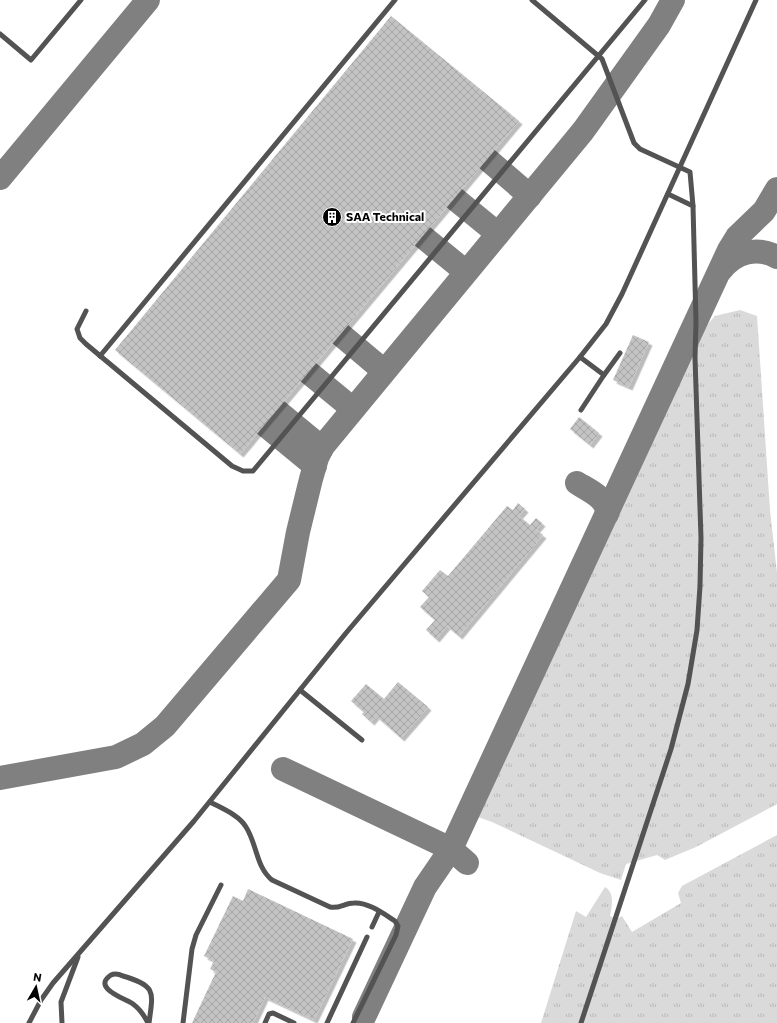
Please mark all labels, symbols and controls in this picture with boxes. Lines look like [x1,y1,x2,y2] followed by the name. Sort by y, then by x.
[321,206,343,228] building icon: SAA Technical
[346,209,424,223] place label: SAA Technical
[16,967,56,1007] north arrow
[33,970,43,984] text: N

